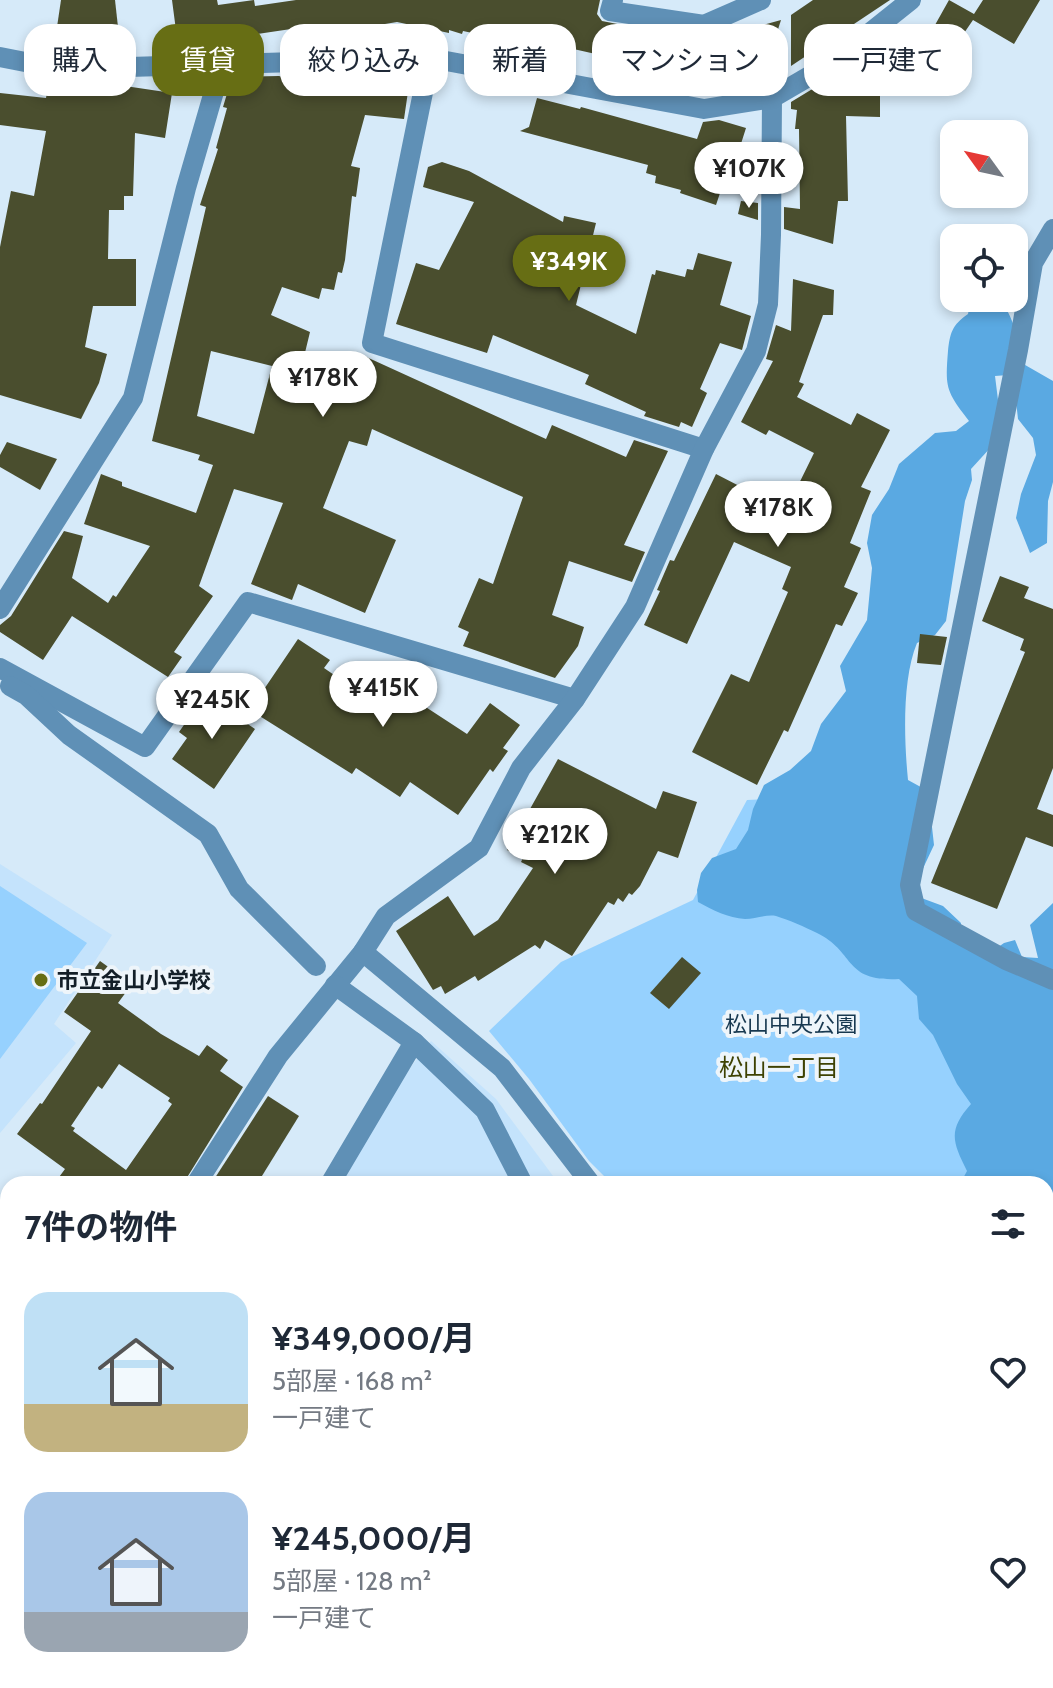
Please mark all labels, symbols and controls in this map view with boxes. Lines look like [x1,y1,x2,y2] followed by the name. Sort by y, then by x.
[24,24,136,96] chip: 購入
[152,24,264,96] chip: 賃貸
[280,24,448,96] chip: 絞り込み
[464,24,576,96] chip: 新着
[592,24,788,96] chip: マンション
[804,24,972,96] chip: 一戸建て
[940,120,1028,208] north arrow
[940,120,1028,312] map controls
[693,142,805,210] pin: ¥107K
[712,152,786,184] text: ¥107K
[940,224,1028,312] button: locate
[513,235,625,303] pin: ¥349K
[531,245,607,277] text: ¥349K
[267,351,379,419] pin: ¥178K
[288,361,358,393] text: ¥178K
[722,481,834,549] pin: ¥178K
[743,491,813,523] text: ¥178K
[327,661,439,729] pin: ¥415K
[347,671,419,703] text: ¥415K
[156,673,268,741] pin: ¥245K
[174,683,250,715] text: ¥245K
[499,808,611,876] pin: ¥212K
[520,818,590,850] text: ¥212K
[57,967,211,994] place label: 市立金山小学校
[32,971,50,989] marker: 市立金山小学校
[725,1011,857,1038] park label: 松山中央公園
[719,1053,839,1082] district label: 松山一丁目
[986,1202,1030,1246] icon: filters
[24,1206,177,1248] text: 7件の物件
[272,1317,476,1359] text: ¥349,000/月
[88,1324,184,1420] icon: home
[986,1350,1030,1394] icon: heart
[272,1365,432,1397] text: 5部屋 · 168 m²
[272,1402,376,1434] text: 一戸建て
[272,1517,475,1559] text: ¥245,000/月
[88,1524,184,1620] icon: home
[986,1550,1030,1594] icon: heart
[272,1565,431,1597] text: 5部屋 · 128 m²
[272,1602,376,1634] text: 一戸建て

